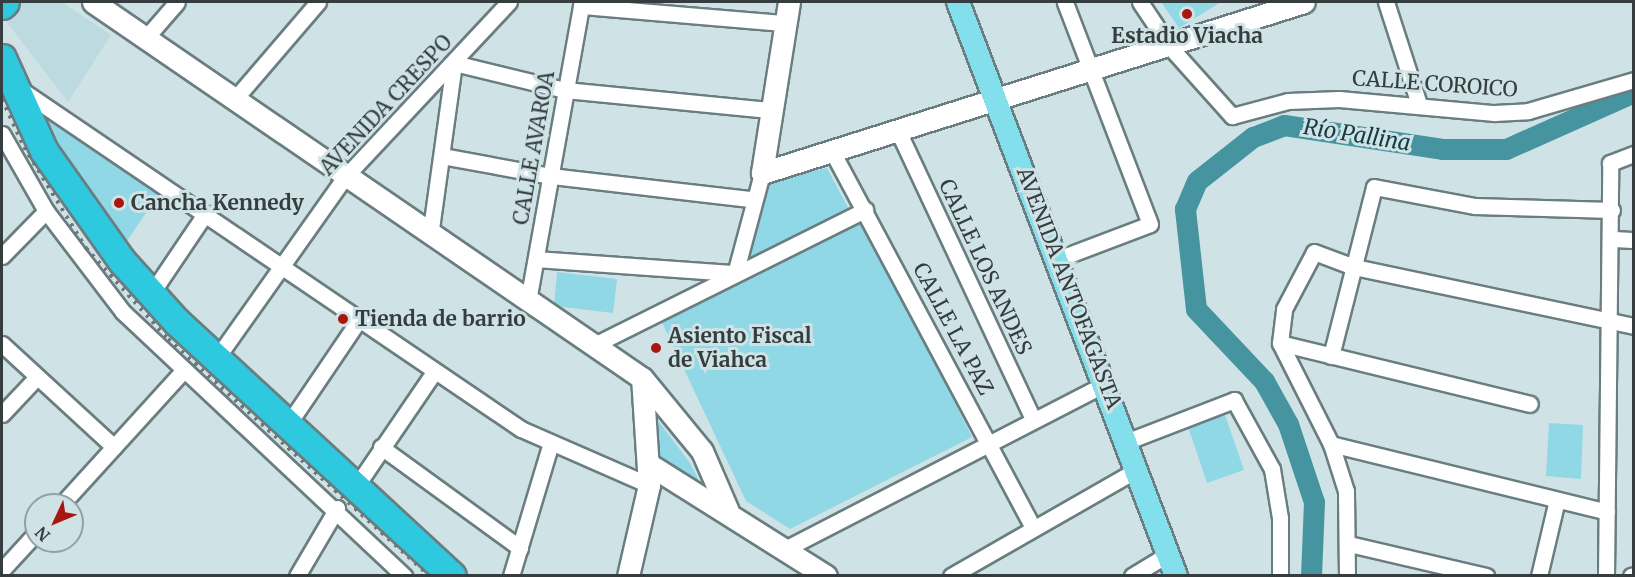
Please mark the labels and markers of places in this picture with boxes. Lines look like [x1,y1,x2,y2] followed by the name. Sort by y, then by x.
[1180,7,1194,21] marker: Estadio Viacha
[1111,23,1263,49] place label: Estadio Viacha
[131,190,304,216] place label: Cancha Kennedy
[112,196,126,210] marker: Cancha Kennedy
[355,306,526,332] place label: Tienda de barrio
[336,312,350,326] marker: Tienda de barrio
[668,323,812,373] place label: Asiento Fiscal de Viahca
[649,341,663,355] marker: Asiento Fiscal de Viahca

